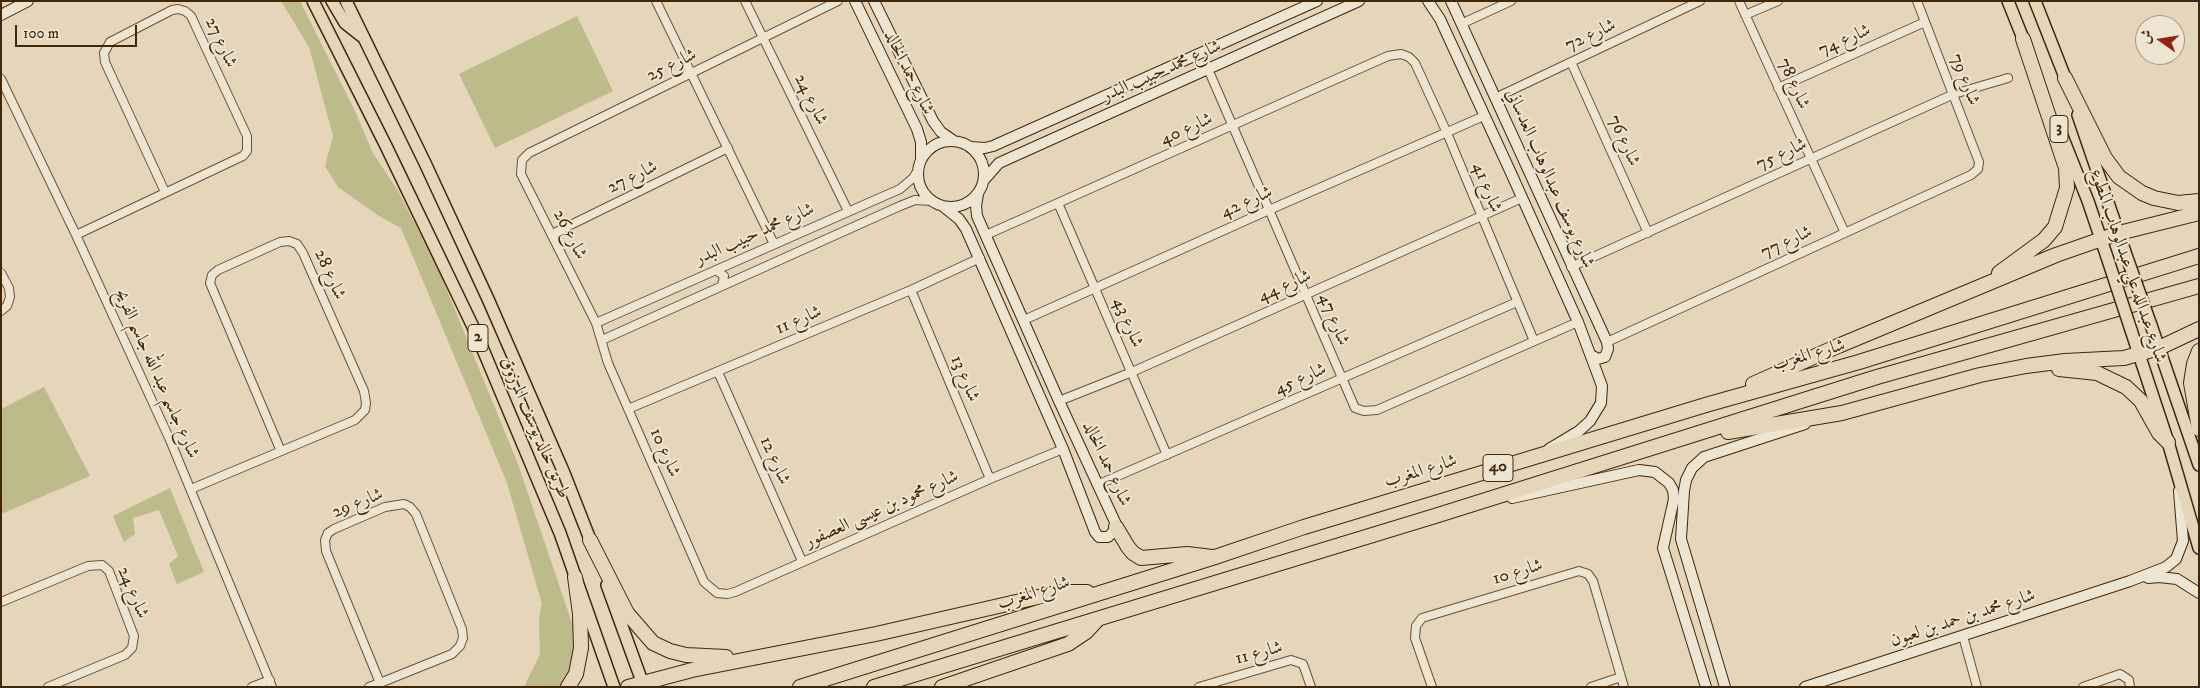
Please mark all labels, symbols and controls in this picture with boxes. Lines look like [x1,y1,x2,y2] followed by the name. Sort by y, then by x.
[199,14,241,72] street label: شارع 27
[18,15,140,47] scale bar
[1562,15,1620,57] street label: شارع 72
[2135,15,2185,65] north arrow
[1816,20,1874,62] street label: شارع 74
[23,24,59,43] text: 100 m
[878,27,938,119] street label: شارع حمد الخالد
[2136,28,2157,46] text: ش
[1099,36,1225,108] street label: شارع محمد حبيب البدر
[644,45,700,87] street label: شارع 25
[1944,51,1984,109] street label: شارع 79
[1772,55,1814,113] street label: شارع 78
[788,71,832,129] street label: شارع 24
[1500,86,1598,272] street label: شارع يوسف عبدالوهاب العدساني
[1157,109,1217,151] street label: شارع 40
[1602,112,1644,170] street label: شارع 76
[2050,116,2068,142] road number: 3
[1753,134,1811,176] street label: شارع 75
[604,157,662,199] street label: شارع 27
[1466,160,1506,216] street label: شارع 41
[2084,166,2170,366] street label: شارع عبدالله علي عبدالوهاب المطوع
[1218,182,1276,224] street label: شارع 42
[692,199,818,271] street label: شارع محمد حبيب البدر
[547,206,591,264] street label: شارع 26
[1758,222,1816,264] street label: شارع 77
[308,246,350,304] street label: شارع 28
[1255,266,1315,308] street label: شارع 44
[109,286,203,462] street label: شارع جاسم عبد الله جاسم الفريح
[1313,291,1353,349] street label: شارع 47
[1107,295,1147,351] street label: شارع 43
[773,302,825,340] street label: شارع 11
[468,324,488,352] road number: 2
[1770,335,1848,377] street label: شارع المغرب
[945,352,983,406] street label: شارع 13
[494,354,574,502] street label: طريق خالد يوسف المرزوق
[1272,359,1330,401] street label: شارع 45
[1077,418,1135,510] street label: شارع حمد الخالد
[644,425,684,481] street label: شارع 10
[754,434,794,488] street label: شارع 12
[1382,451,1460,493] street label: شارع المغرب
[1483,454,1513,482] road number: 40
[802,466,962,554] street label: شارع محمود بن عيسى العصفور
[329,484,387,524] street label: شارع 29
[1490,555,1546,591] street label: شارع 10
[111,564,153,622] street label: شارع 24
[995,572,1073,616] street label: شارع المغرب
[1888,585,2038,653] street label: شارع محمد بن حمد بن لعبون
[1233,637,1285,671] street label: شارع 11

